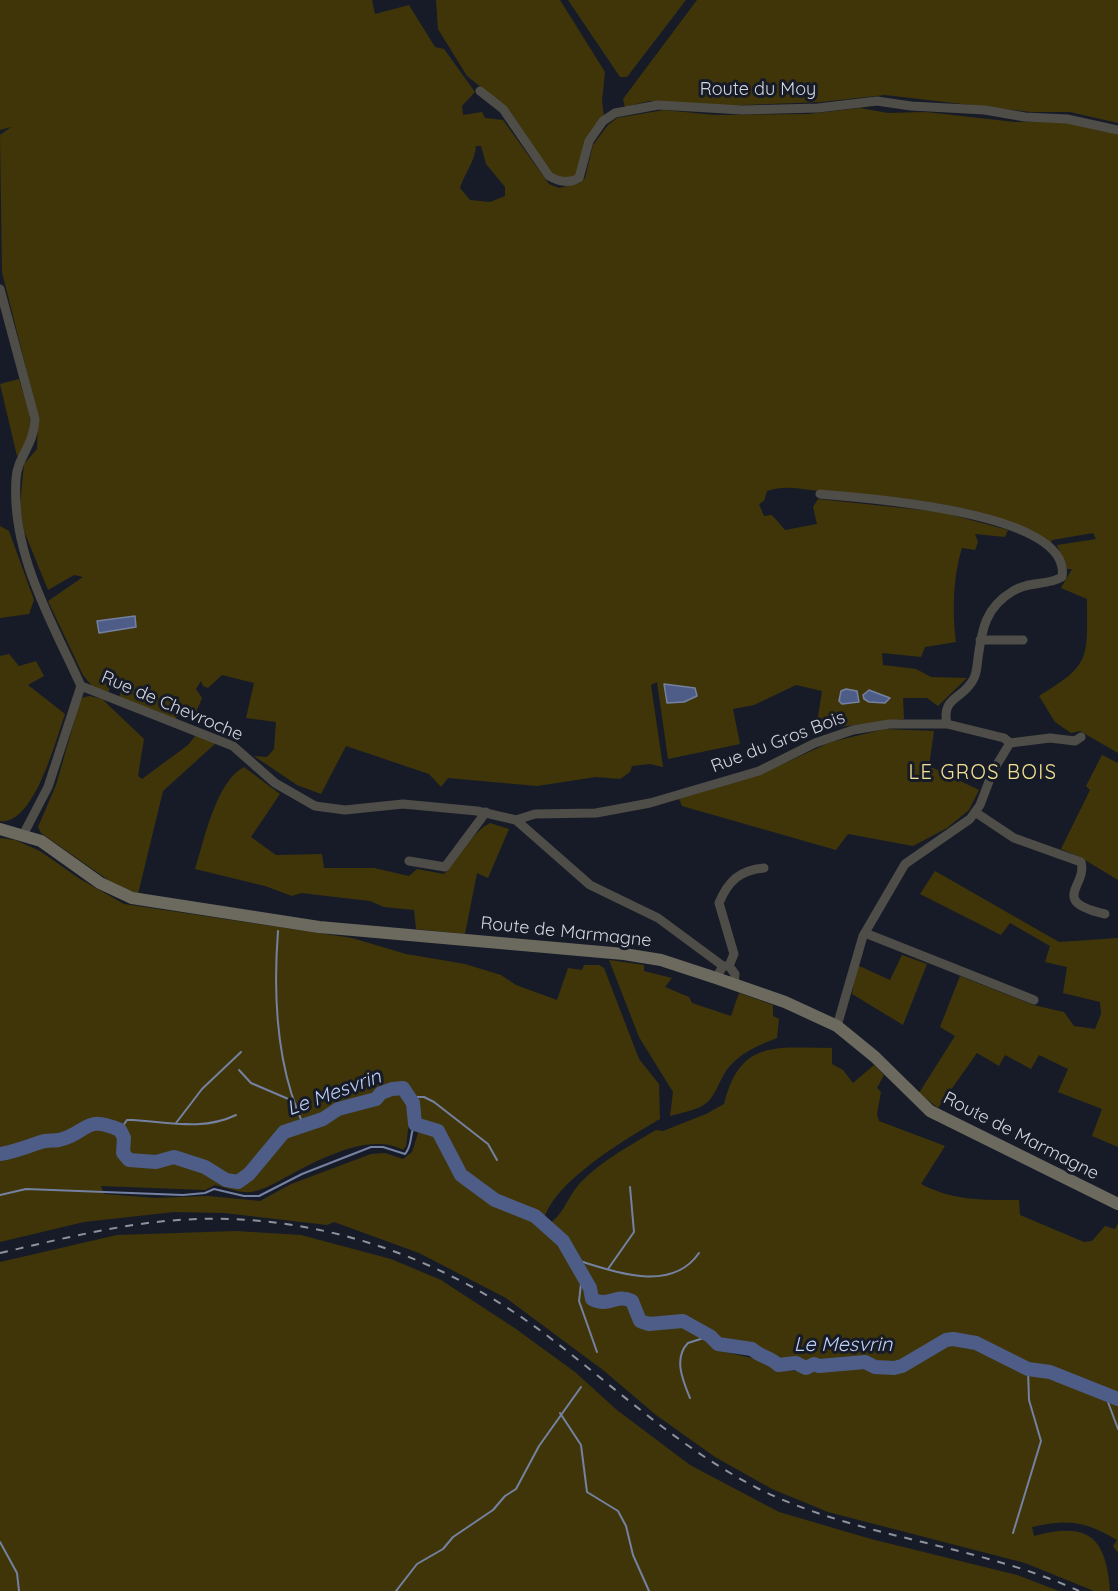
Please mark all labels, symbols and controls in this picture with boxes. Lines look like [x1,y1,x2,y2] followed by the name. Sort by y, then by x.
[700,79,816,101] street label: Route du Moy
[98,666,246,746] street label: Rue de Chevroche
[708,707,848,777] street label: Rue du Gros Bois
[908,761,1058,785] district label: LE GROS BOIS
[479,912,653,952] street label: Route de Marmagne
[284,1065,384,1121] water label: Le Mesvrin
[939,1087,1103,1185] street label: Route de Marmagne
[794,1333,892,1357] water label: Le Mesvrin

